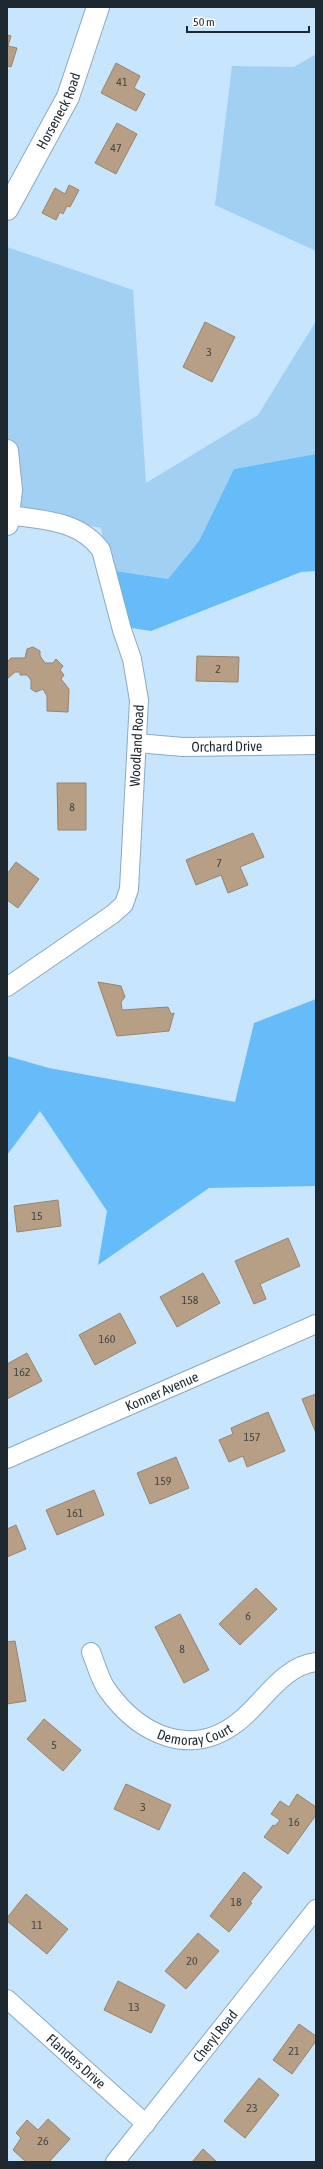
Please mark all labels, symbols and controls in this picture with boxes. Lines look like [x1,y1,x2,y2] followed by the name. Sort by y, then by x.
[187,8,309,34] scale bar
[193,15,215,29] text: 50 m
[33,71,84,152] street label: Horseneck Road
[116,75,128,89] house number: 41
[110,141,122,155] house number: 47
[206,345,212,359] house number: 3
[215,662,221,676] house number: 2
[126,704,147,787] street label: Woodland Road
[191,738,262,755] street label: Orchard Drive
[69,800,75,814] house number: 8
[216,856,222,870] house number: 7
[31,1209,43,1223] house number: 15
[182,1293,199,1307] house number: 158
[99,1332,116,1346] house number: 160
[14,1365,30,1379] house number: 162
[123,1368,201,1414] street label: Konner Avenue
[244,1430,261,1444] house number: 157
[155,1474,172,1488] house number: 159
[67,1506,84,1520] house number: 161
[245,1609,251,1623] house number: 6
[179,1642,185,1656] house number: 8
[155,1720,235,1748] street label: Demoray Court
[51,1738,57,1752] house number: 5
[140,1800,146,1814] house number: 3
[288,1815,300,1829] house number: 16
[230,1895,242,1909] house number: 18
[31,1918,43,1932] house number: 11
[186,1954,198,1968] house number: 20
[128,2000,140,2014] house number: 13
[190,2007,241,2065] street label: Cheryl Road
[43,2031,109,2092] street label: Flanders Drive
[288,2044,300,2058] house number: 21
[246,2101,258,2115] house number: 23
[37,2134,49,2148] house number: 26

